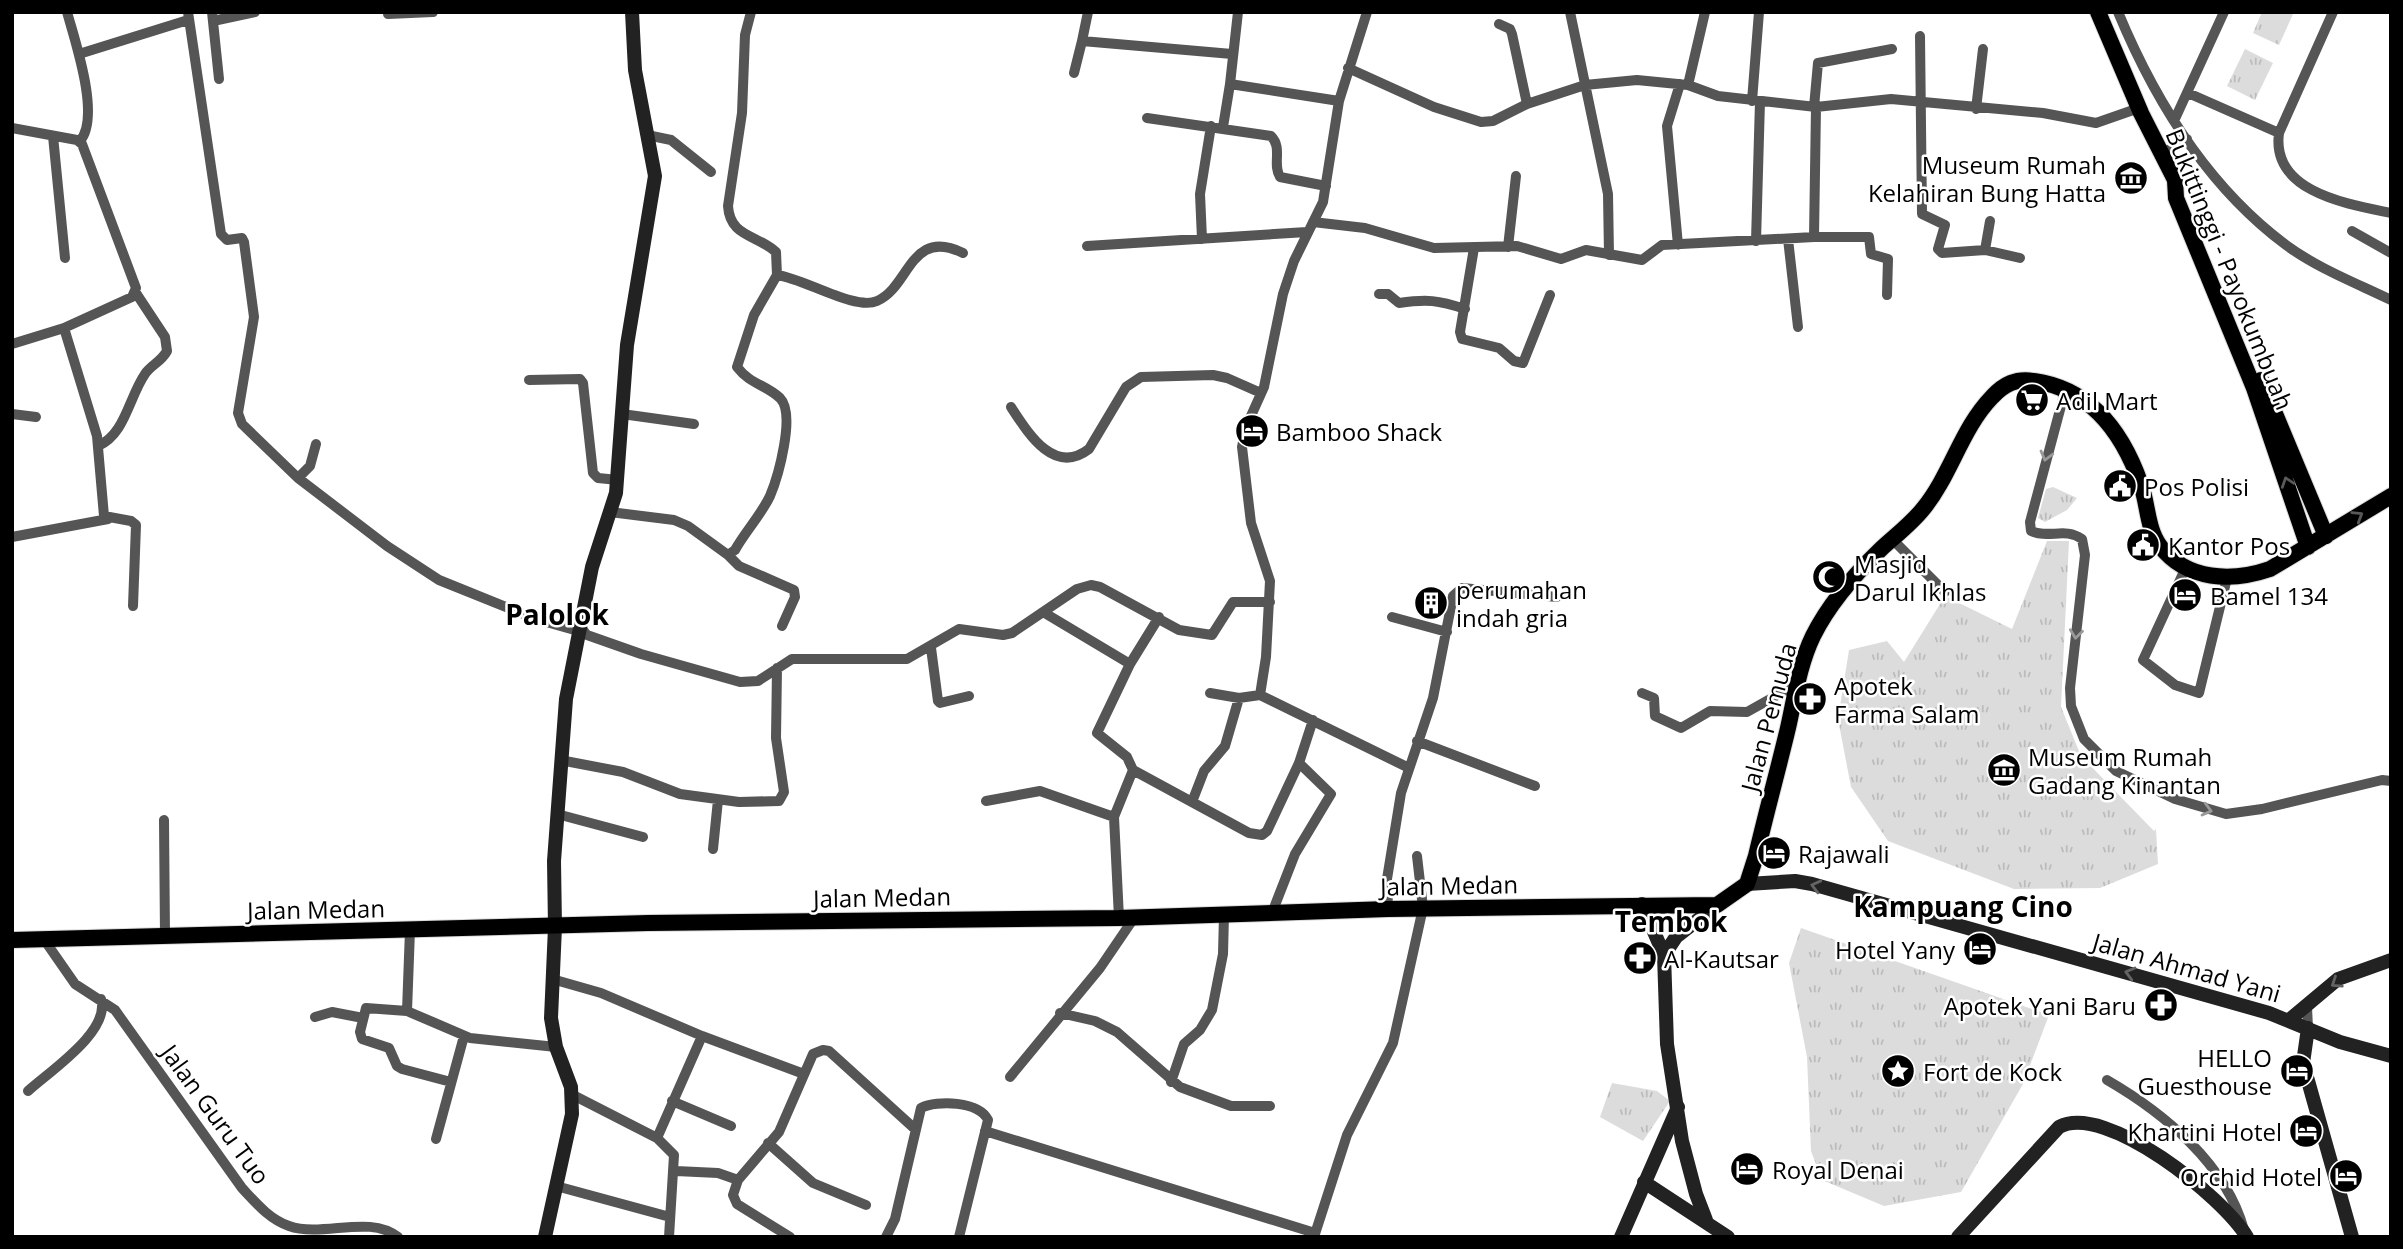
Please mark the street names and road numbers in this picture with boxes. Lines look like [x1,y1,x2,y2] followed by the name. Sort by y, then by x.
[2158,124,2302,414] street label: Bukittinggi - Payokumbuah
[1732,639,1804,797] street label: Jalan Pemuda
[1378,867,1518,903] street label: Jalan Medan
[811,879,951,915] street label: Jalan Medan
[245,891,385,927] street label: Jalan Medan
[2087,924,2285,1010] street label: Jalan Ahmad Yani
[153,1036,278,1191] street label: Jalan Guru Tuo

